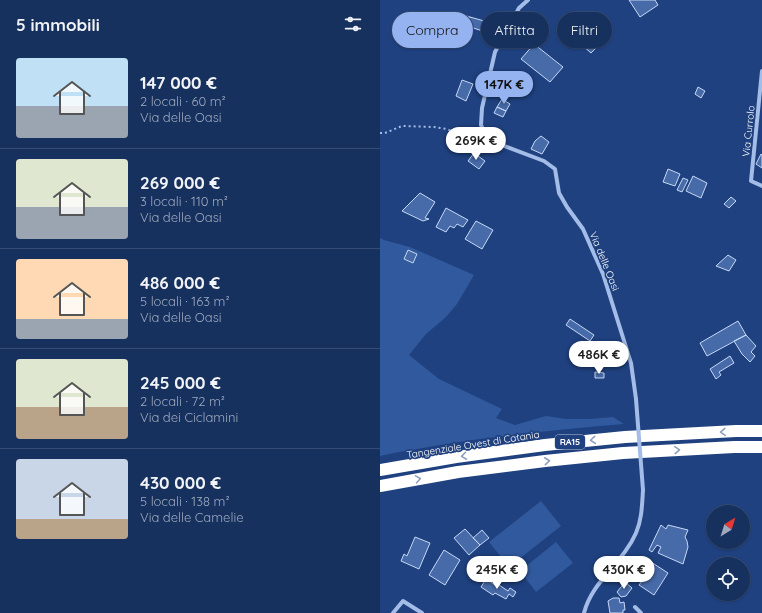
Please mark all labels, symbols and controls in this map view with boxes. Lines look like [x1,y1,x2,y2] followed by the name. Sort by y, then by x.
[392,12,473,48] chip: Compra
[481,12,549,48] chip: Affitta
[557,12,612,48] chip: Filtri
[342,13,364,35] icon: filters
[16,14,100,35] text: 5 immobili
[471,71,537,105] pin: 147K €
[140,72,217,93] text: 147 000 €
[48,74,96,122] icon: home
[484,76,524,92] text: 147K €
[140,93,226,109] text: 2 locali · 60 m²
[739,105,758,157] street label: Via Currolo
[140,109,222,125] text: Via delle Oasi
[443,127,509,161] pin: 269K €
[455,132,497,148] text: 269K €
[140,172,220,193] text: 269 000 €
[48,175,96,223] icon: home
[140,193,228,209] text: 3 locali · 110 m²
[140,209,222,225] text: Via delle Oasi
[587,230,622,293] street label: Via delle Oasi
[140,272,220,293] text: 486 000 €
[48,275,96,323] icon: home
[140,293,230,309] text: 5 locali · 163 m²
[140,309,222,325] text: Via delle Oasi
[566,341,632,375] pin: 486K €
[578,346,620,362] text: 486K €
[140,372,221,393] text: 245 000 €
[48,375,96,423] icon: home
[140,393,225,409] text: 2 locali · 72 m²
[140,409,238,425] text: Via dei Ciclamini
[406,428,540,461] street label: Tangenziale Ovest di Catania
[720,428,726,436] one-way arrow
[555,435,585,449] road number: RA15
[590,436,596,445] one-way arrow
[674,446,680,455] one-way arrow
[461,451,467,460] one-way arrow
[544,457,550,466] one-way arrow
[140,472,221,493] text: 430 000 €
[48,475,96,523] icon: home
[415,475,422,484] one-way arrow
[140,493,230,509] text: 5 locali · 138 m²
[706,505,750,549] north arrow
[706,505,750,601] map controls
[140,509,244,525] text: Via delle Camelie
[464,556,530,590] pin: 245K €
[591,556,657,590] pin: 430K €
[706,557,750,601] button: locate
[476,561,518,577] text: 245K €
[603,561,645,577] text: 430K €

